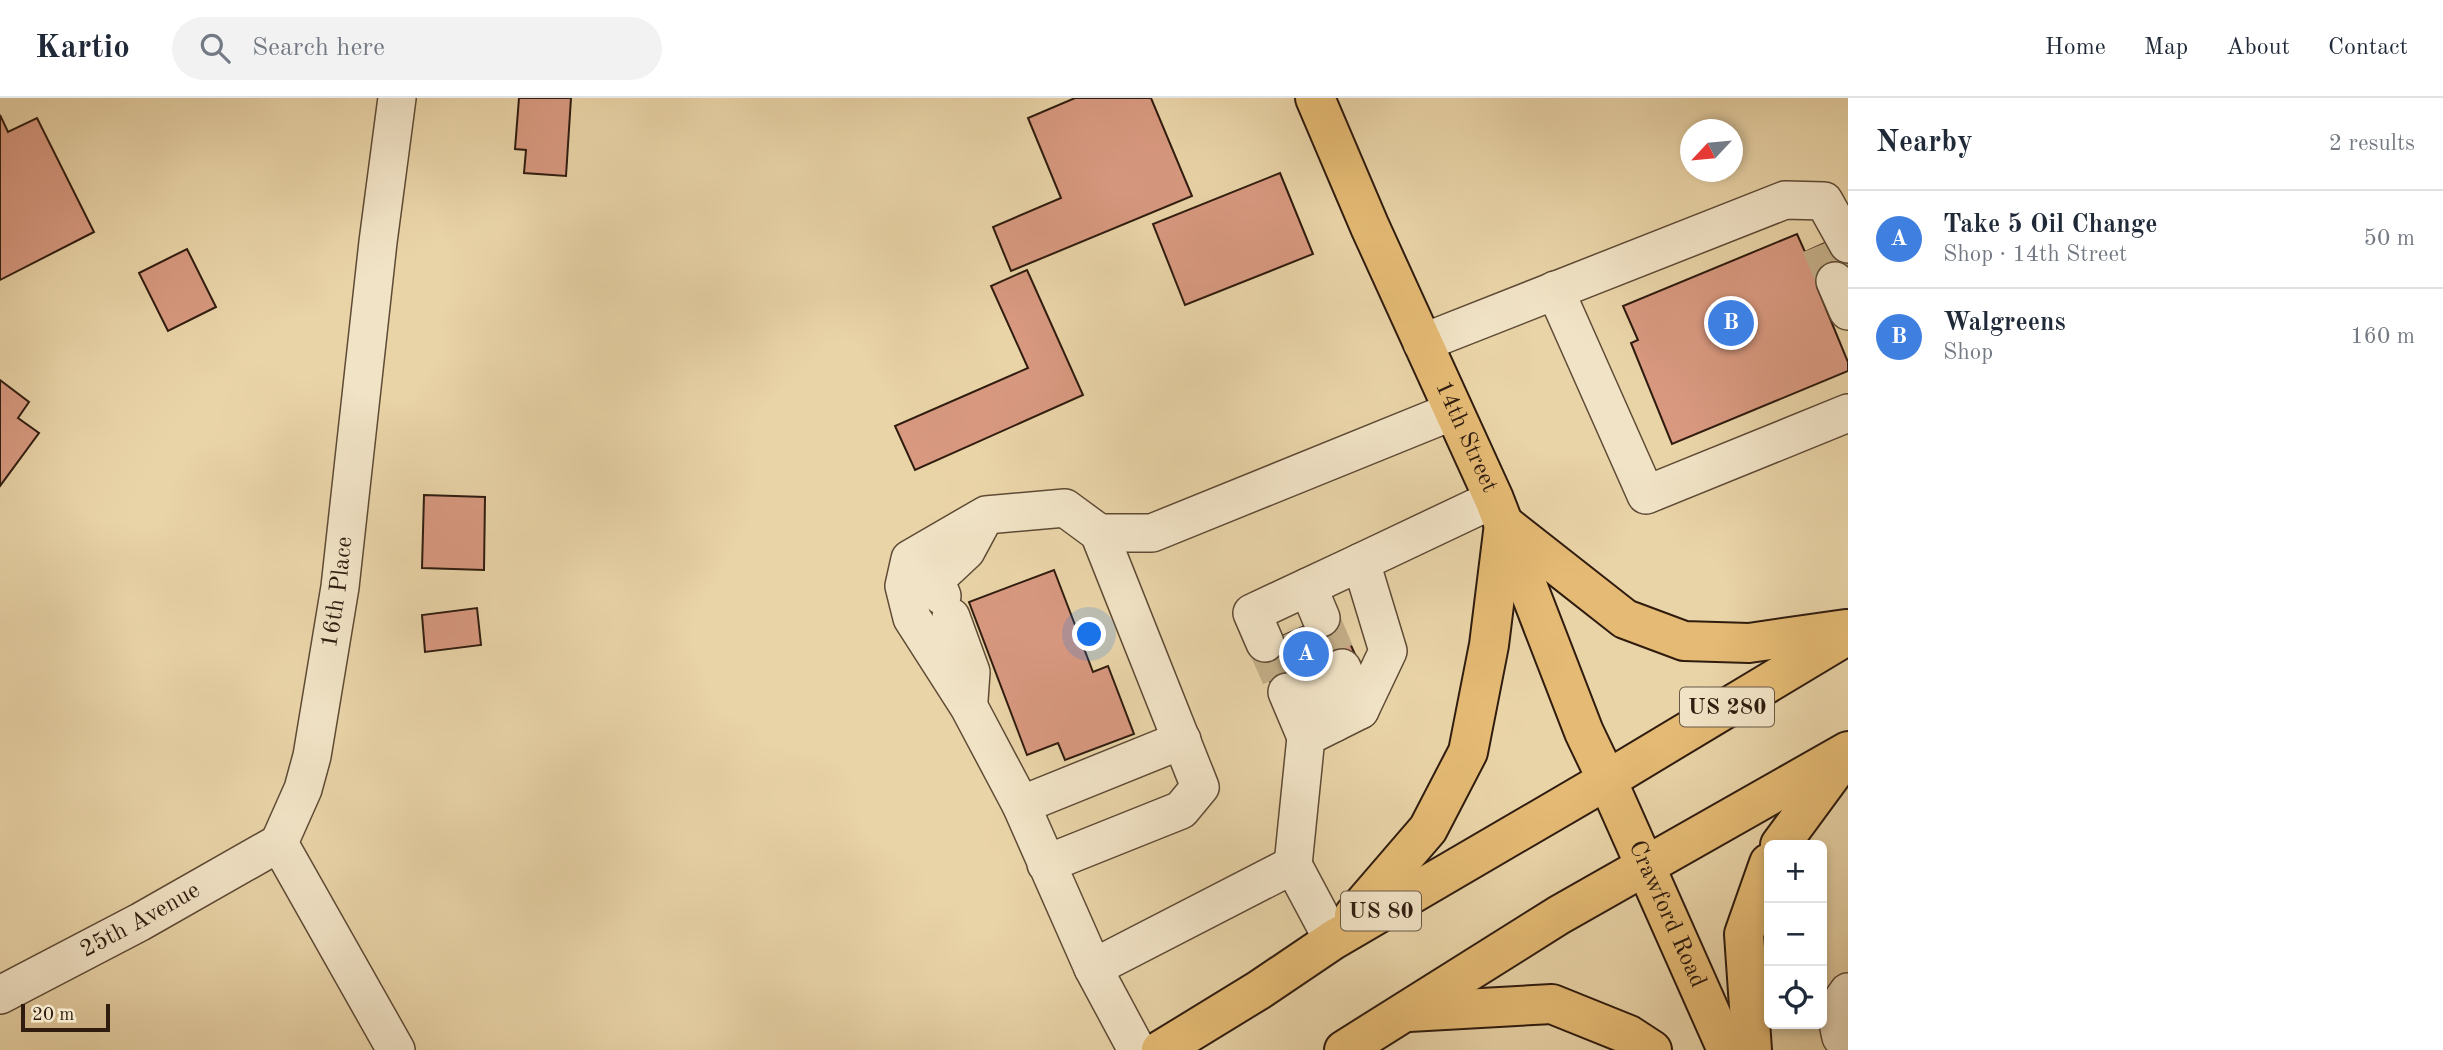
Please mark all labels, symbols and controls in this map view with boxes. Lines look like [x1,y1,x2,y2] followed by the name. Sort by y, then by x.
[172,17,662,80] search box
[196,29,234,67] icon: search
[35,32,130,65] text: Kartio
[252,35,385,61] text: Search here
[2045,36,2106,60] text: Home
[2144,36,2188,60] text: Map
[2226,36,2290,60] text: About
[2328,36,2408,60] text: Contact
[1680,119,1743,182] north arrow
[1876,128,1973,158] text: Nearby
[2329,132,2415,155] text: 2 results
[1943,212,2158,238] text: Take 5 Oil Change
[1890,227,1908,250] text: A
[2364,227,2415,250] text: 50 m
[1943,243,2127,266] text: Shop · 14th Street
[1708,297,1754,349] pin: B
[1943,310,2066,336] text: Walgreens
[1891,325,1907,348] text: B
[2350,325,2415,348] text: 160 m
[1943,341,1993,364] text: Shop
[1430,378,1501,496] street label: 14th Street
[318,535,357,650] street label: 16th Place
[1072,617,1106,651] your location
[1283,628,1329,680] pin: A
[1680,688,1774,726] road number: US 280
[1624,837,1710,992] street label: Crawford Road
[1764,840,1827,1029] map controls
[1764,840,1827,903] button: +
[77,878,204,963] street label: 25th Avenue
[1341,891,1421,930] road number: US 80
[1764,903,1827,966] button: −
[1764,966,1827,1029] button: locate
[21,1001,110,1033] scale bar
[32,1006,74,1025] text: 20 m

